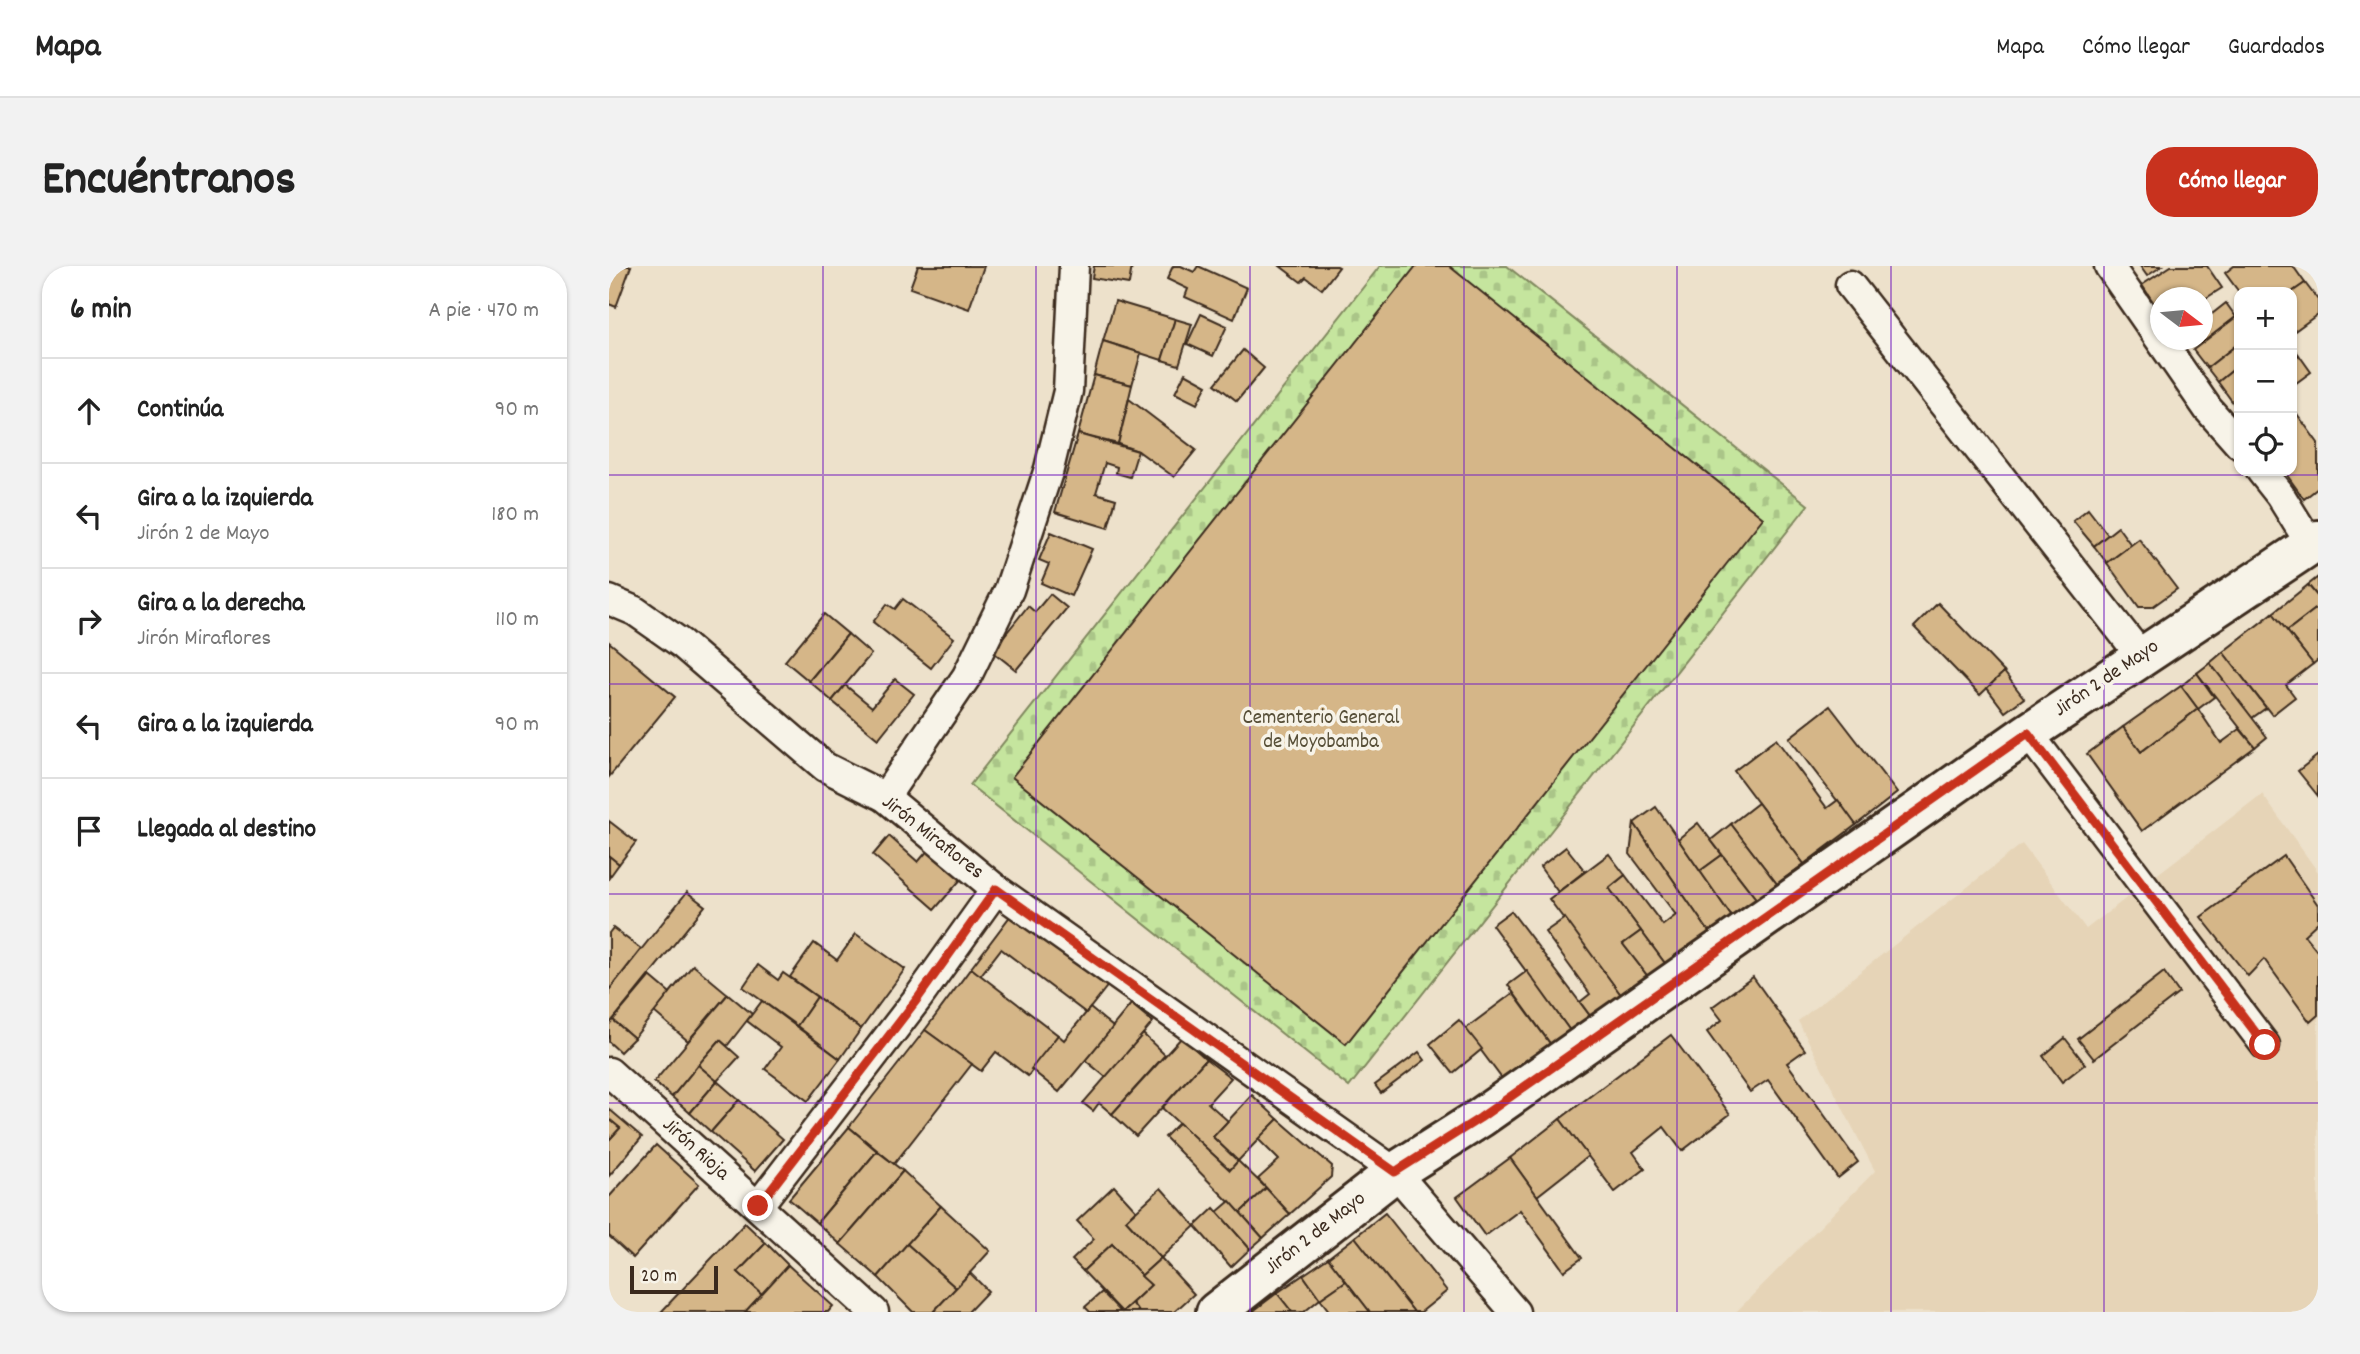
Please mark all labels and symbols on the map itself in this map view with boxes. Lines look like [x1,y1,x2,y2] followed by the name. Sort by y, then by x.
[2150,287,2213,350] north arrow
[2048,633,2166,725] street label: Jirón 2 de Mayo
[1242,704,1400,758] park label: Cementerio General de Moyobamba
[874,788,990,888] street label: Jirón Miraflores
[2249,1029,2280,1060] route start
[655,1111,736,1189] street label: Jirón Rioja
[1259,1185,1373,1283] street label: Jirón 2 de Mayo
[742,1190,773,1221] route end
[630,1263,717,1295] scale bar

